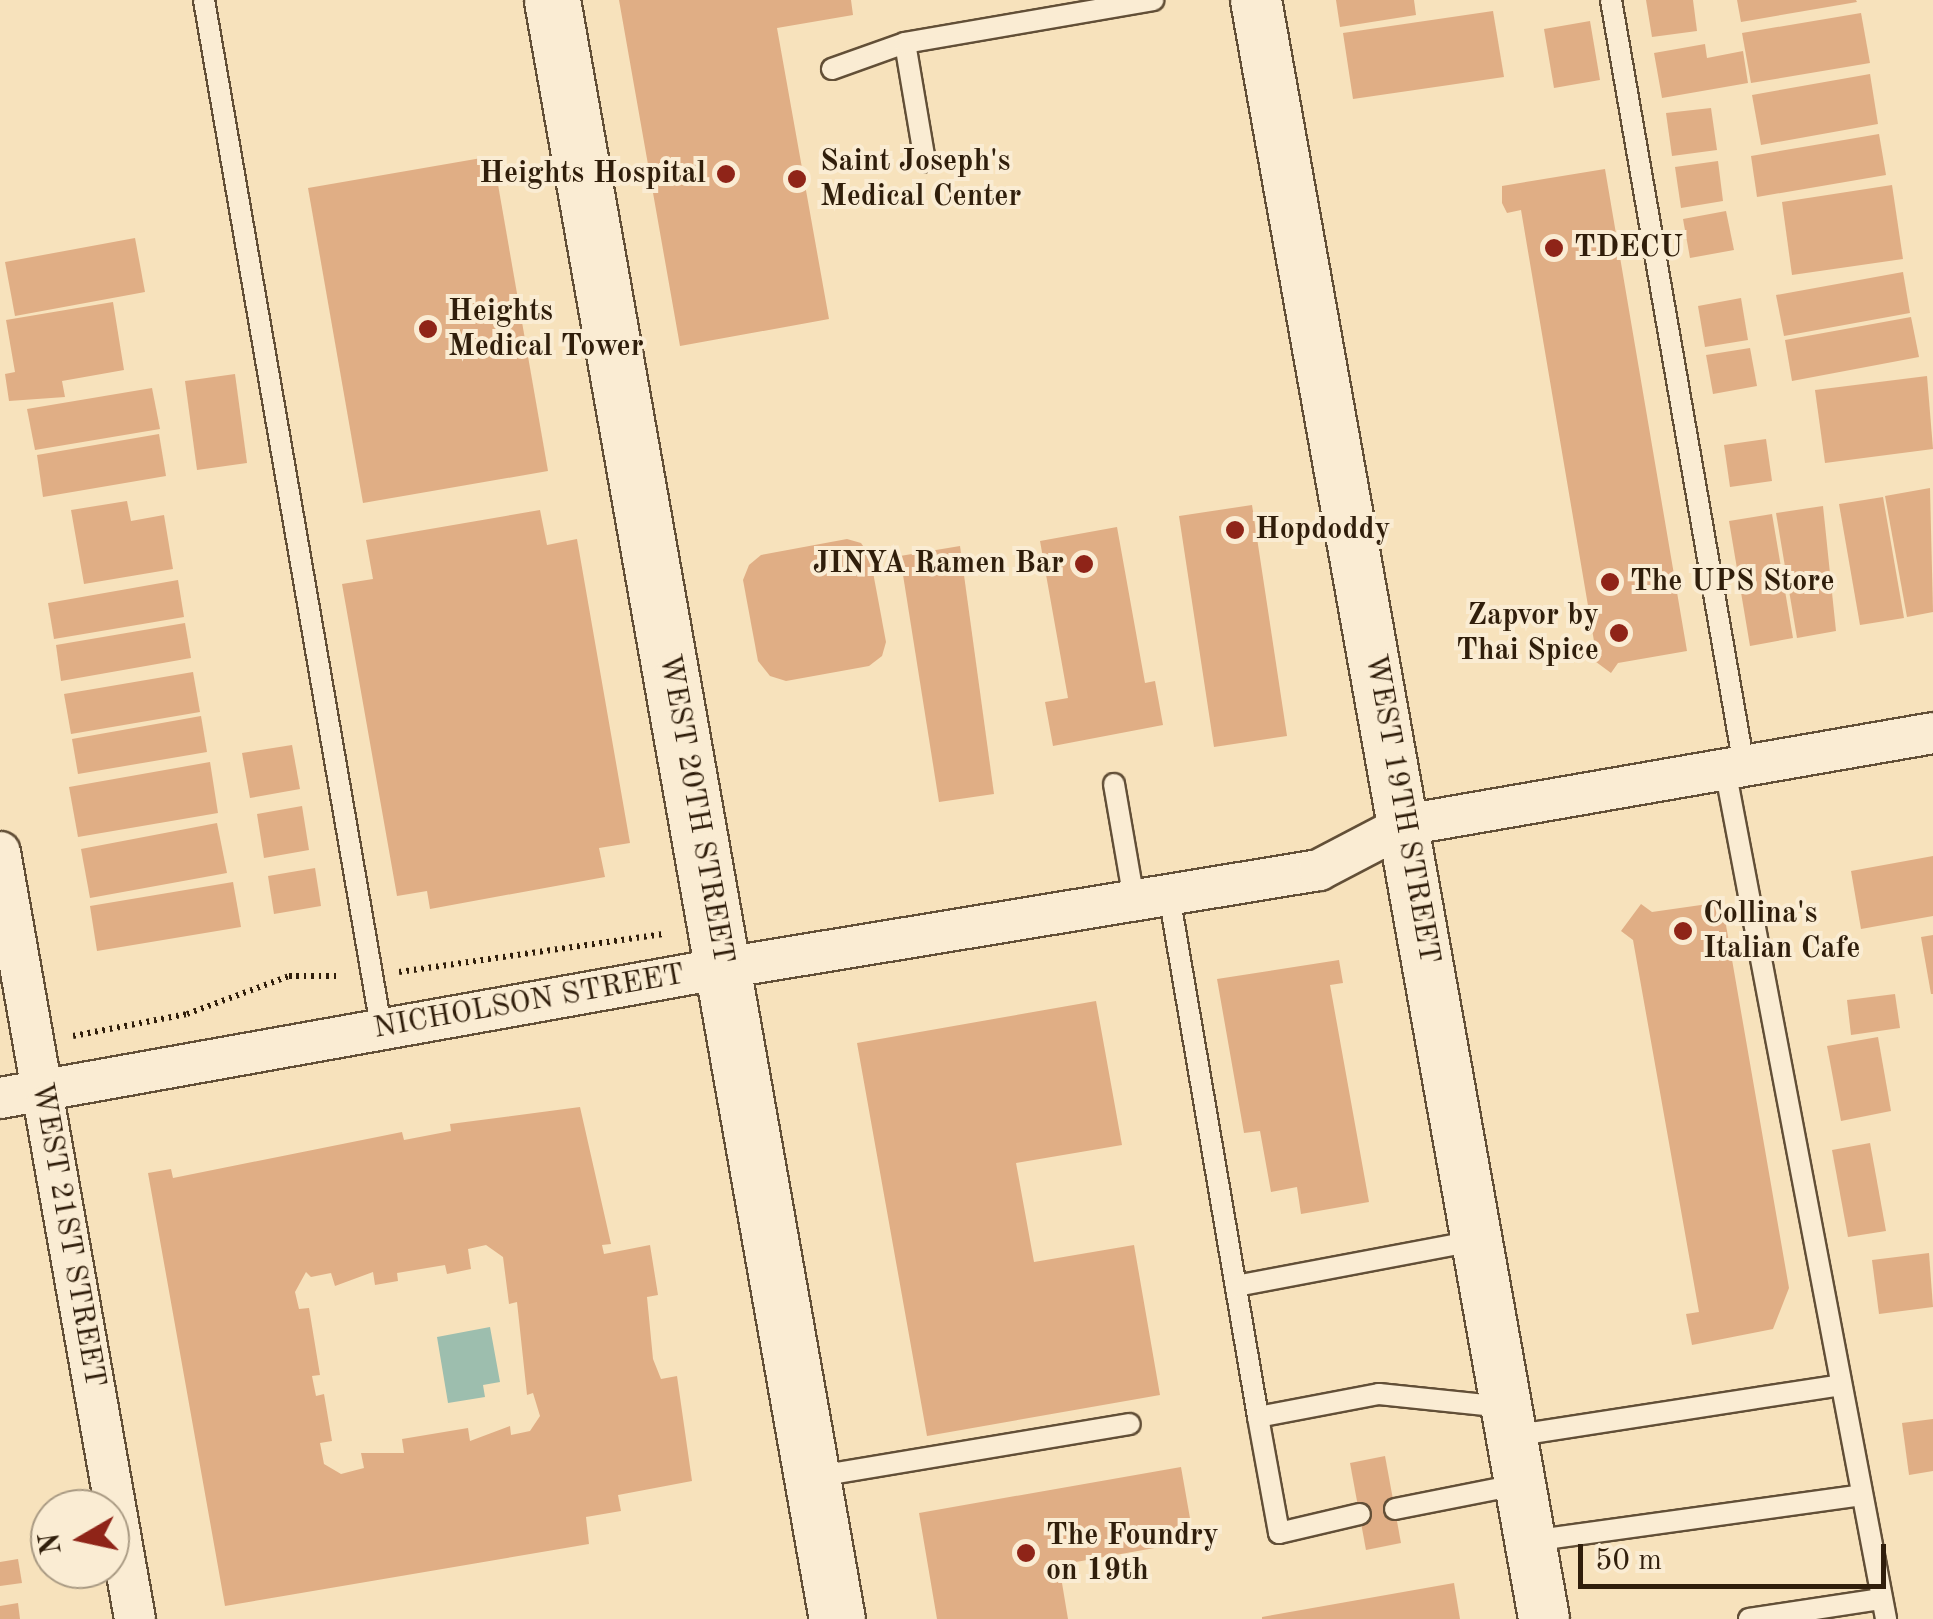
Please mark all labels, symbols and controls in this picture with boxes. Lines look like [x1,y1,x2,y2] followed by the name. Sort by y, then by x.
[820,144,1022,214] place label: Saint Joseph's Medical Center
[479,156,706,192] place label: Heights Hospital
[715,163,737,185] marker: Heights Hospital
[784,166,810,192] marker: Saint Joseph's Medical Center
[1574,230,1683,266] place label: TDECU
[1543,237,1565,259] marker: TDECU
[448,294,644,364] place label: Heights Medical Tower
[417,318,439,340] marker: Heights Medical Tower
[1255,512,1390,548] place label: Hopdoddy
[1224,519,1246,541] marker: Hopdoddy
[813,546,1064,582] place label: JINYA Ramen Bar
[1073,553,1095,575] marker: JINYA Ramen Bar
[1630,564,1835,600] place label: The UPS Store
[1599,571,1621,593] marker: The UPS Store
[1456,598,1599,668] place label: Zapvor by Thai Spice
[1608,622,1630,644] marker: Zapvor by Thai Spice
[651,651,741,967] street label: WEST 20TH STREET
[1357,651,1447,967] street label: WEST 19TH STREET
[1703,896,1860,966] place label: Collina's Italian Cafe
[1672,920,1694,942] marker: Collina's Italian Cafe
[371,957,687,1047] street label: NICHOLSON STREET
[23,1080,113,1390] street label: WEST 21ST STREET
[30,1489,130,1589] north arrow
[1046,1518,1219,1588] place label: The Foundry on 19th
[1583,1524,1890,1586] scale bar
[37,1531,68,1556] text: N
[1015,1542,1037,1564] marker: The Foundry on 19th
[1595,1546,1662,1576] text: 50 m

